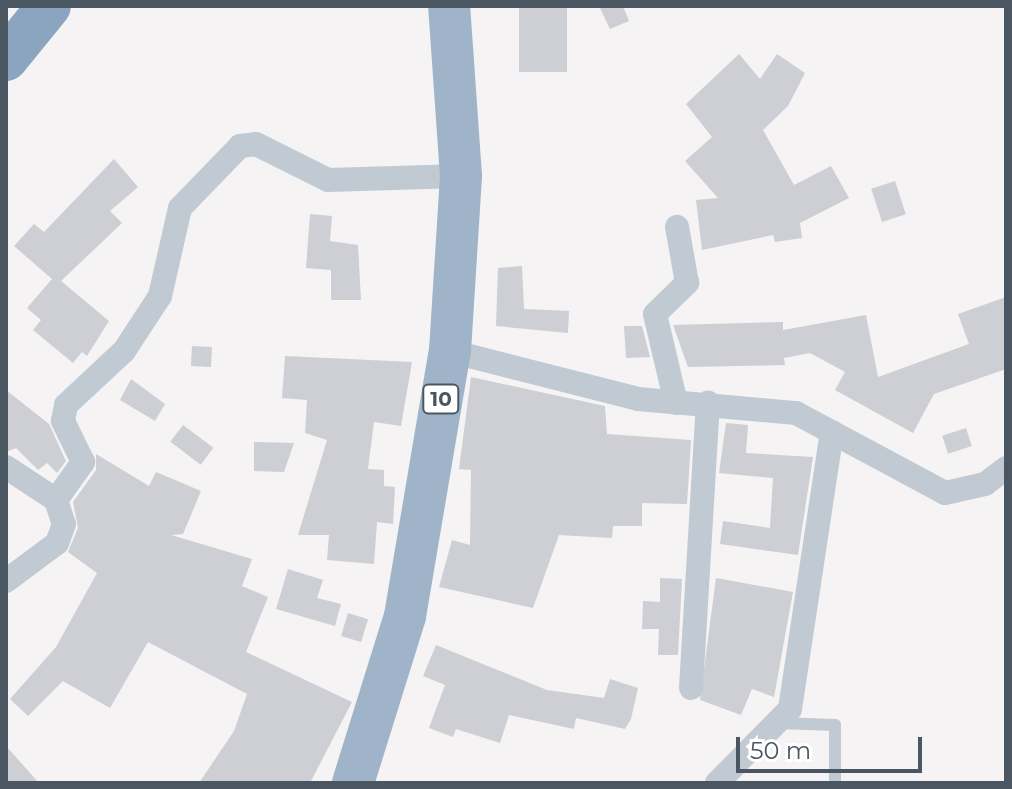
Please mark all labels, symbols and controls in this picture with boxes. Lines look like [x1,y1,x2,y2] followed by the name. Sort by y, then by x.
[421,383,461,415] road number: 10
[740,721,926,771] scale bar
[750,736,811,765] text: 50 m

